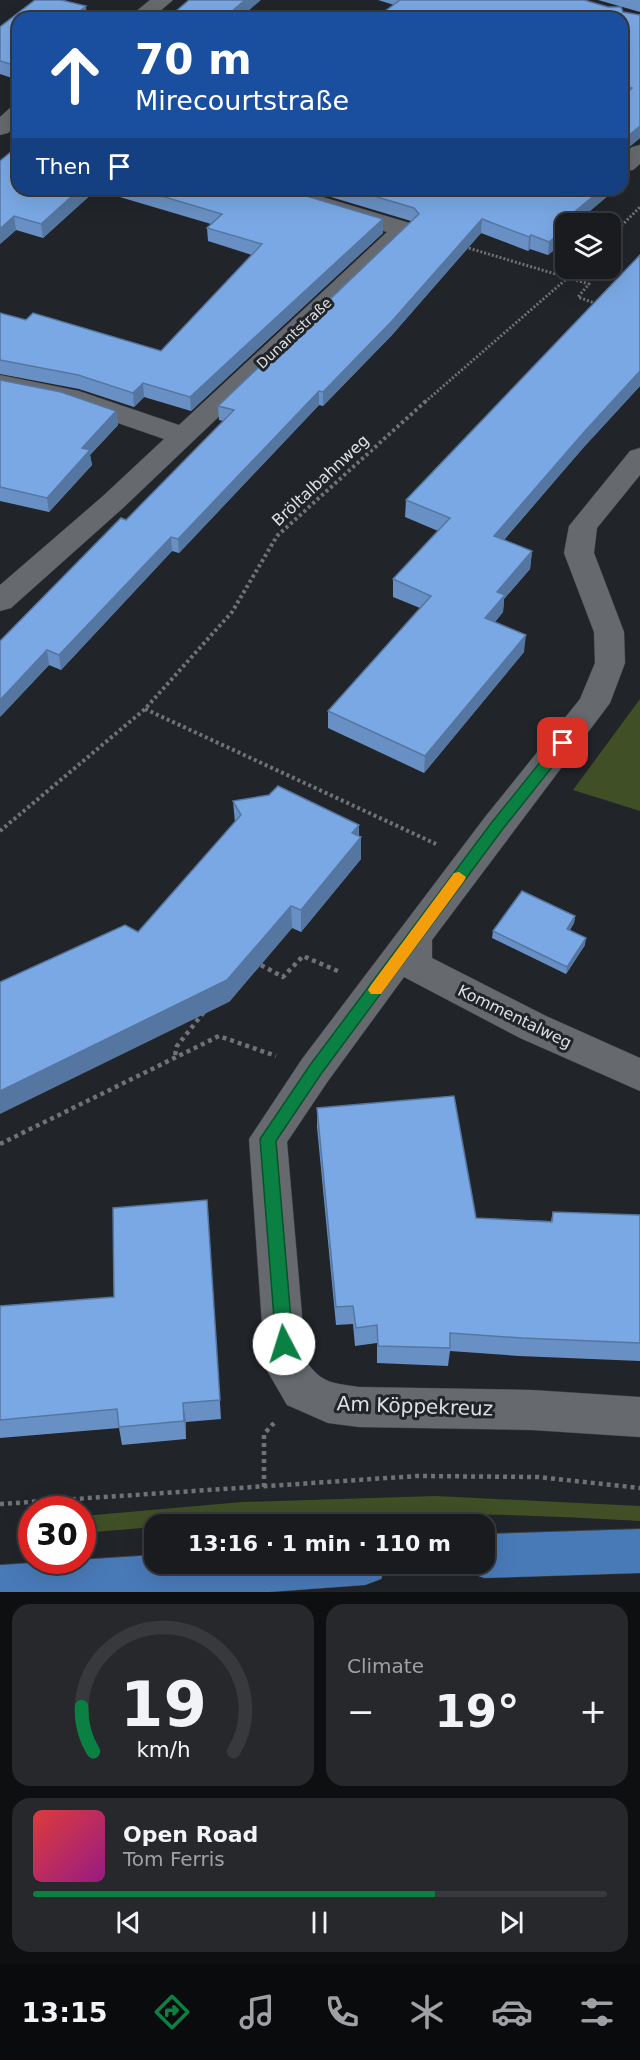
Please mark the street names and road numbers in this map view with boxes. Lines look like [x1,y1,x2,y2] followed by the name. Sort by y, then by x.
[253,294,335,372] street label: Dunantstraße
[268,431,373,530] street label: Bröltalbahnweg
[455,981,575,1052] street label: Kommentalweg
[336,1391,494,1421] street label: Am Köppekreuz

